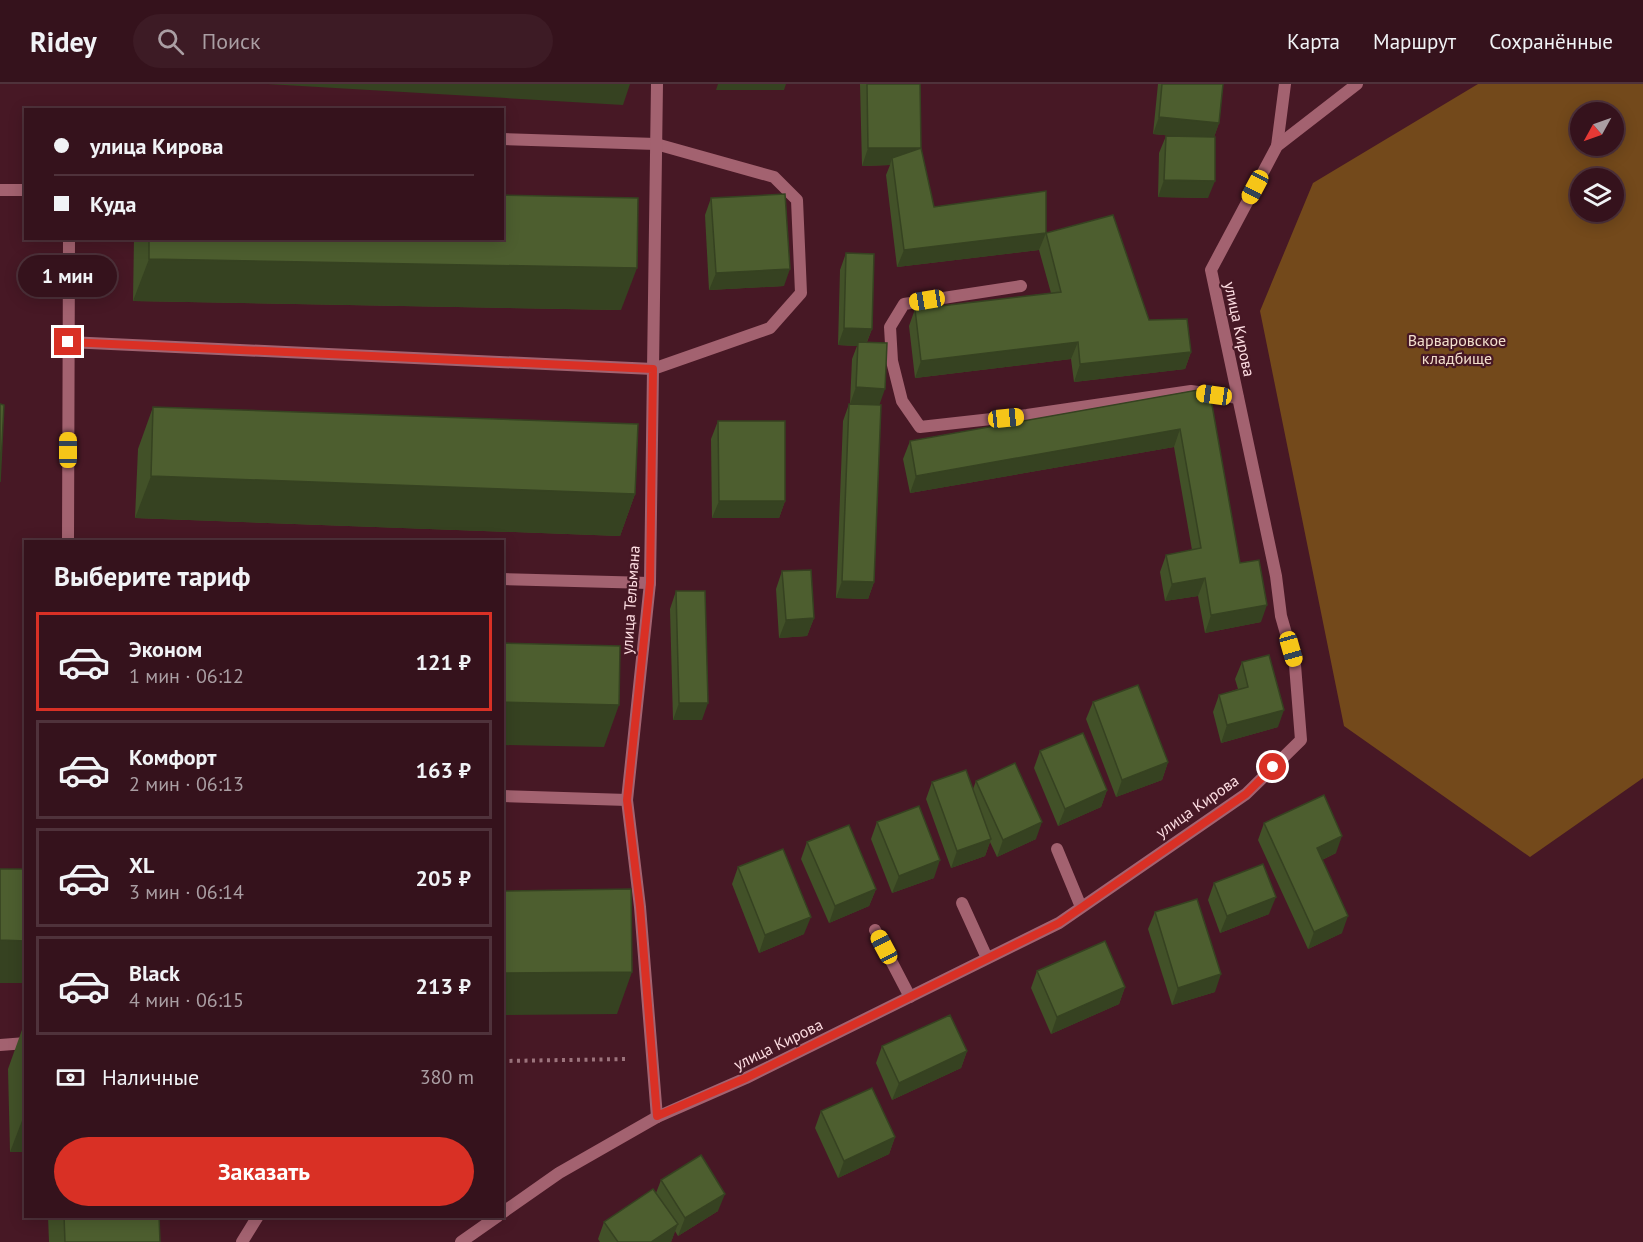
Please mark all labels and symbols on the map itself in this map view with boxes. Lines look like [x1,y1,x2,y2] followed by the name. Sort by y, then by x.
[1570,102,1624,156] north arrow
[1239,167,1271,207] car
[19,255,118,297] callout: 1 мин
[1220,280,1260,378] street label: улица Кирова
[908,288,946,312] car
[54,328,81,355] route end
[1408,330,1506,368] park label: Варваровское кладбище
[1195,384,1233,406] car
[987,407,1025,429] car
[59,432,77,468] car
[616,545,644,655] street label: улица Тельмана
[1277,629,1305,669] car
[1259,753,1286,780] route start
[1152,770,1242,842] street label: улица Кирова
[868,927,900,967] car
[730,1014,826,1074] street label: улица Кирова

